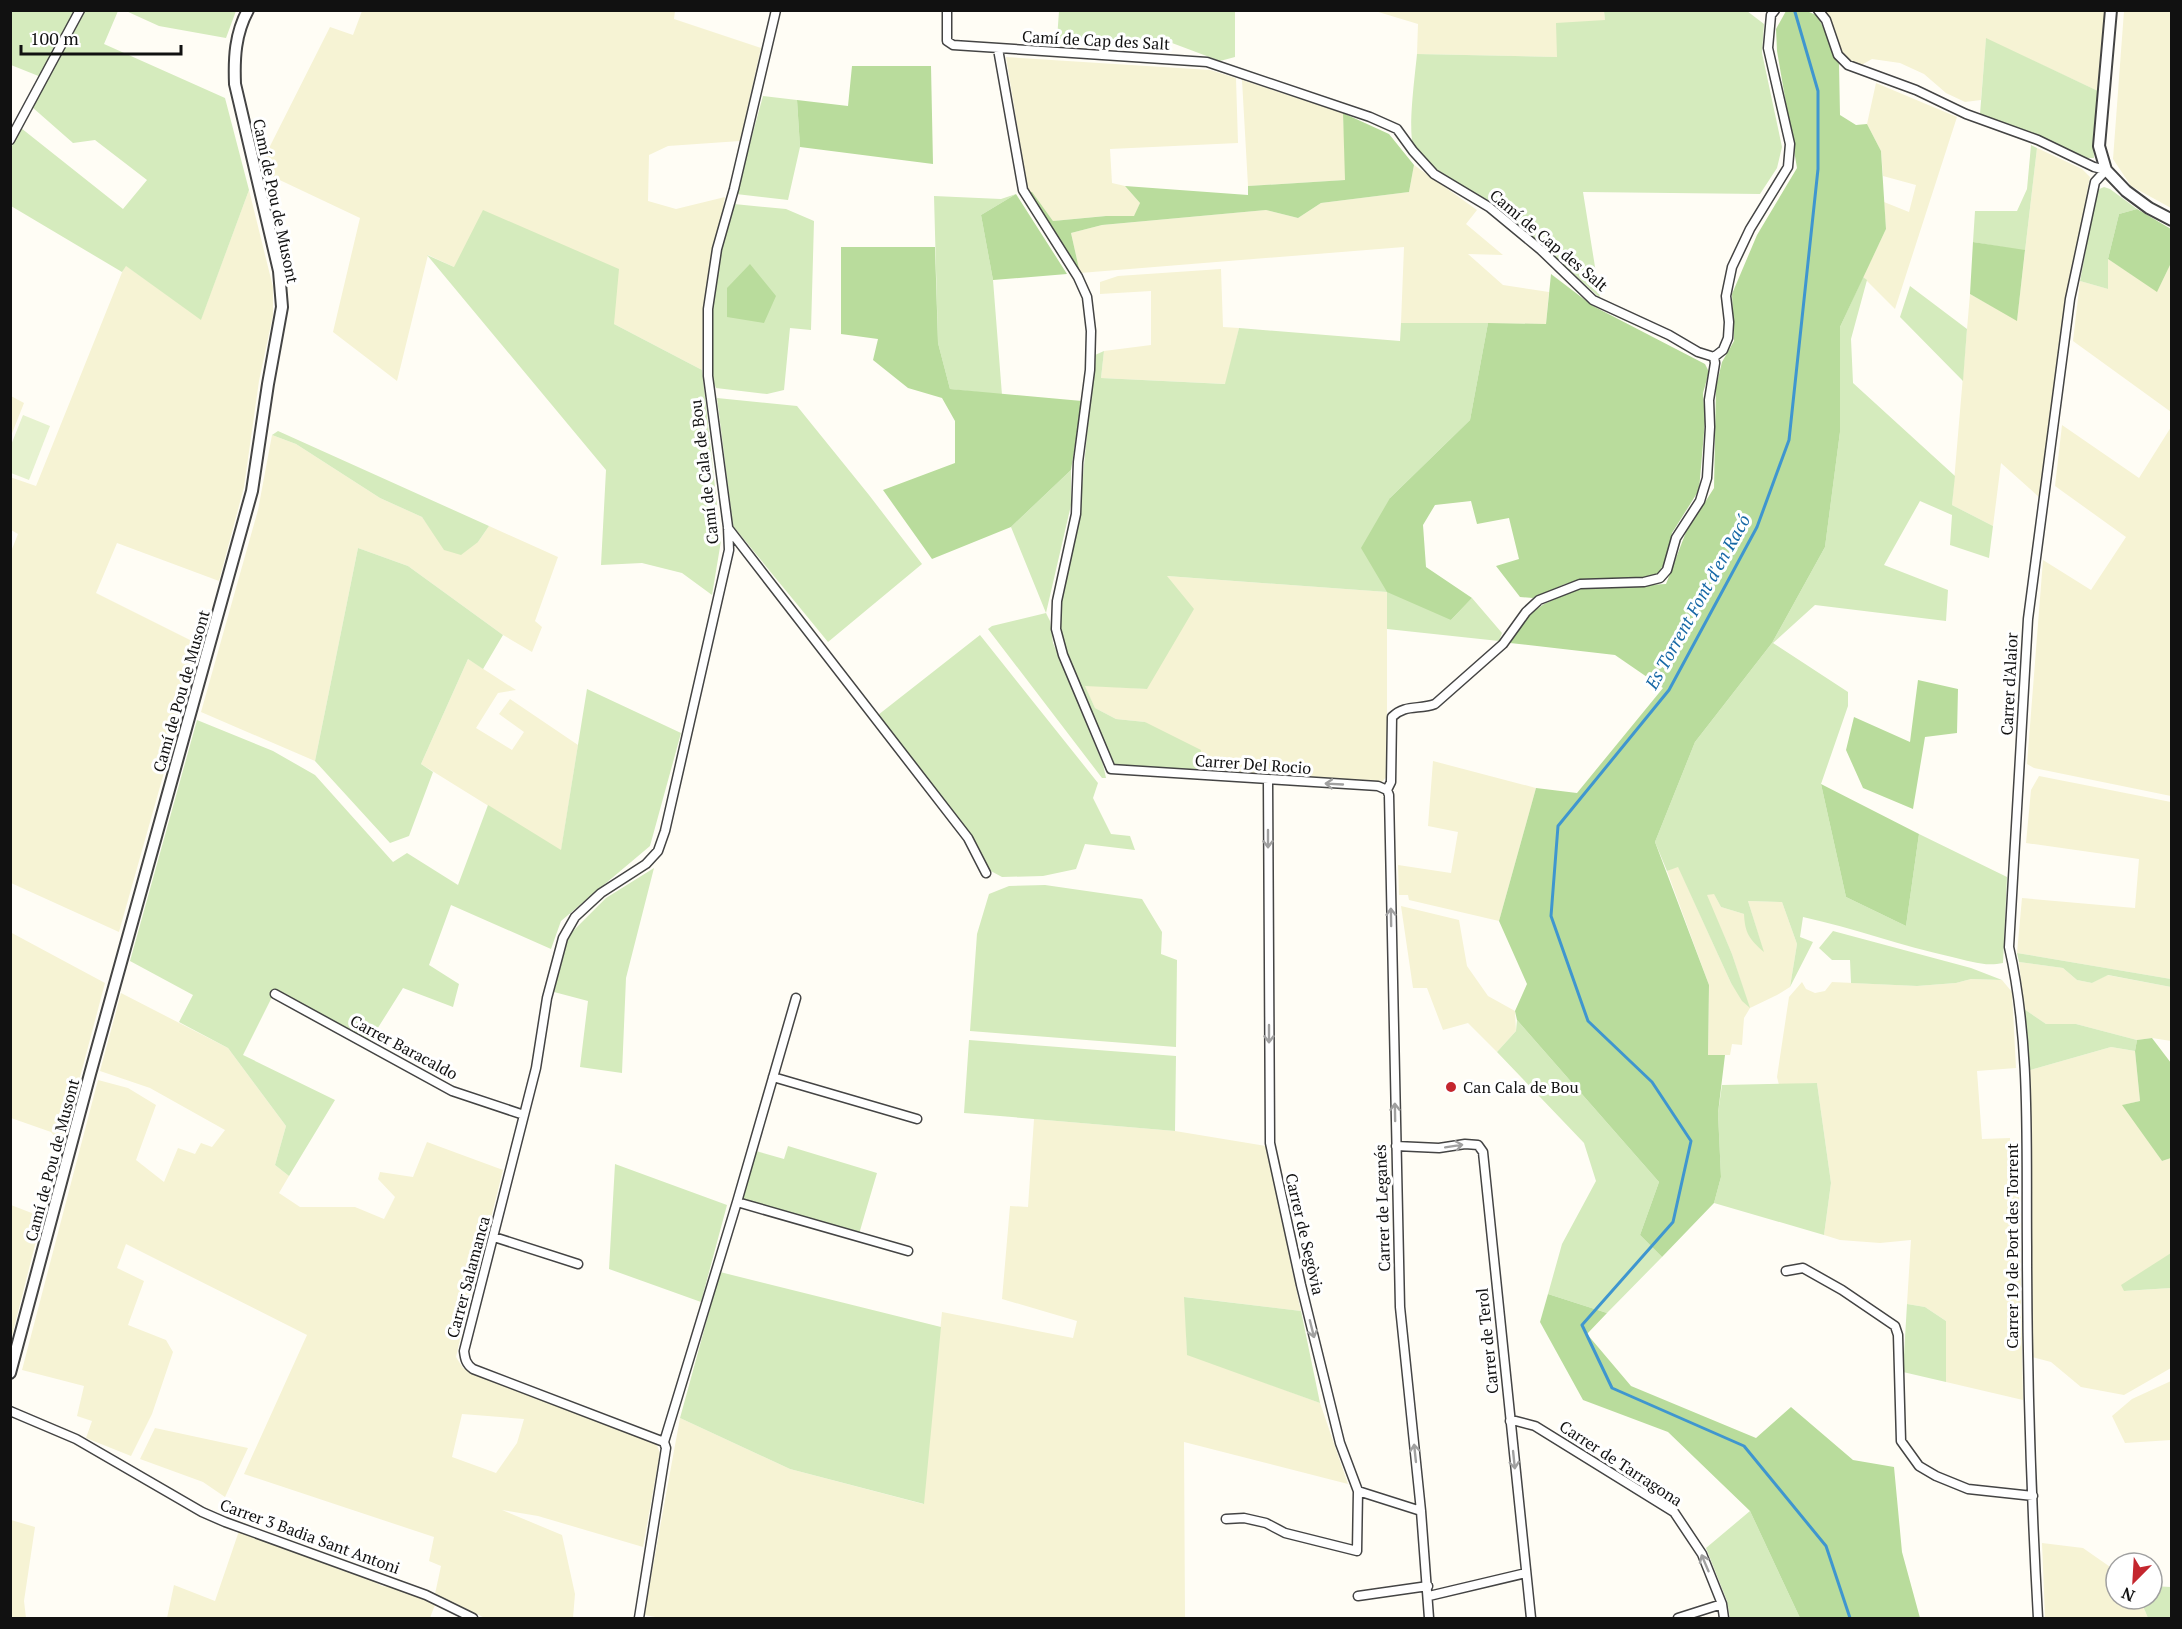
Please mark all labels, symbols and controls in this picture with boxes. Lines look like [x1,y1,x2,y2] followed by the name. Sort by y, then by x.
[21,18,182,56] scale bar
[1021,25,1171,55] street label: Camí de Cap des Salt
[30,26,79,50] text: 100 m
[248,117,304,285] street label: Camí de Pou de Musont
[1485,184,1613,296] street label: Camí de Cap des Salt
[684,398,724,546] street label: Camí de Cala de Bou
[1639,510,1755,694] water label: Es Torrent Font d'en Racó
[147,607,215,775] street label: Camí de Pou de Musont
[1995,631,2023,736] street label: Carrer d'Alaior
[1194,749,1312,779] street label: Carrer Del Rocio
[1325,779,1345,790] one-way arrow
[1262,829,1274,849] one-way arrow
[1386,908,1397,928] one-way arrow
[346,1009,462,1085] street label: Carrer Baracaldo
[1263,1024,1275,1044] one-way arrow
[20,1076,84,1244] street label: Camí de Pou de Musont
[1463,1076,1579,1098] place label: Can Cala de Bou
[1444,1080,1458,1094] marker: Can Cala de Bou
[1389,1103,1401,1123] one-way arrow
[1444,1140,1463,1151] one-way arrow
[2001,1143,2023,1349] street label: Carrer 19 de Port des Torrent
[1369,1144,1395,1272] street label: Carrer de Leganés
[1280,1171,1330,1297] street label: Carrer de Segòvia
[441,1214,495,1340] street label: Carrer Salamanca
[1470,1287,1503,1395] street label: Carrer de Terol
[1307,1319,1319,1338] one-way arrow
[1555,1415,1687,1511] street label: Carrer de Tarragona
[1409,1444,1420,1464] one-way arrow
[1509,1449,1520,1469] one-way arrow
[217,1493,403,1579] street label: Carrer 3 Badia Sant Antoni
[2104,1551,2164,1611] north arrow
[1699,1555,1710,1573] one-way arrow
[2118,1582,2138,1607] text: N

